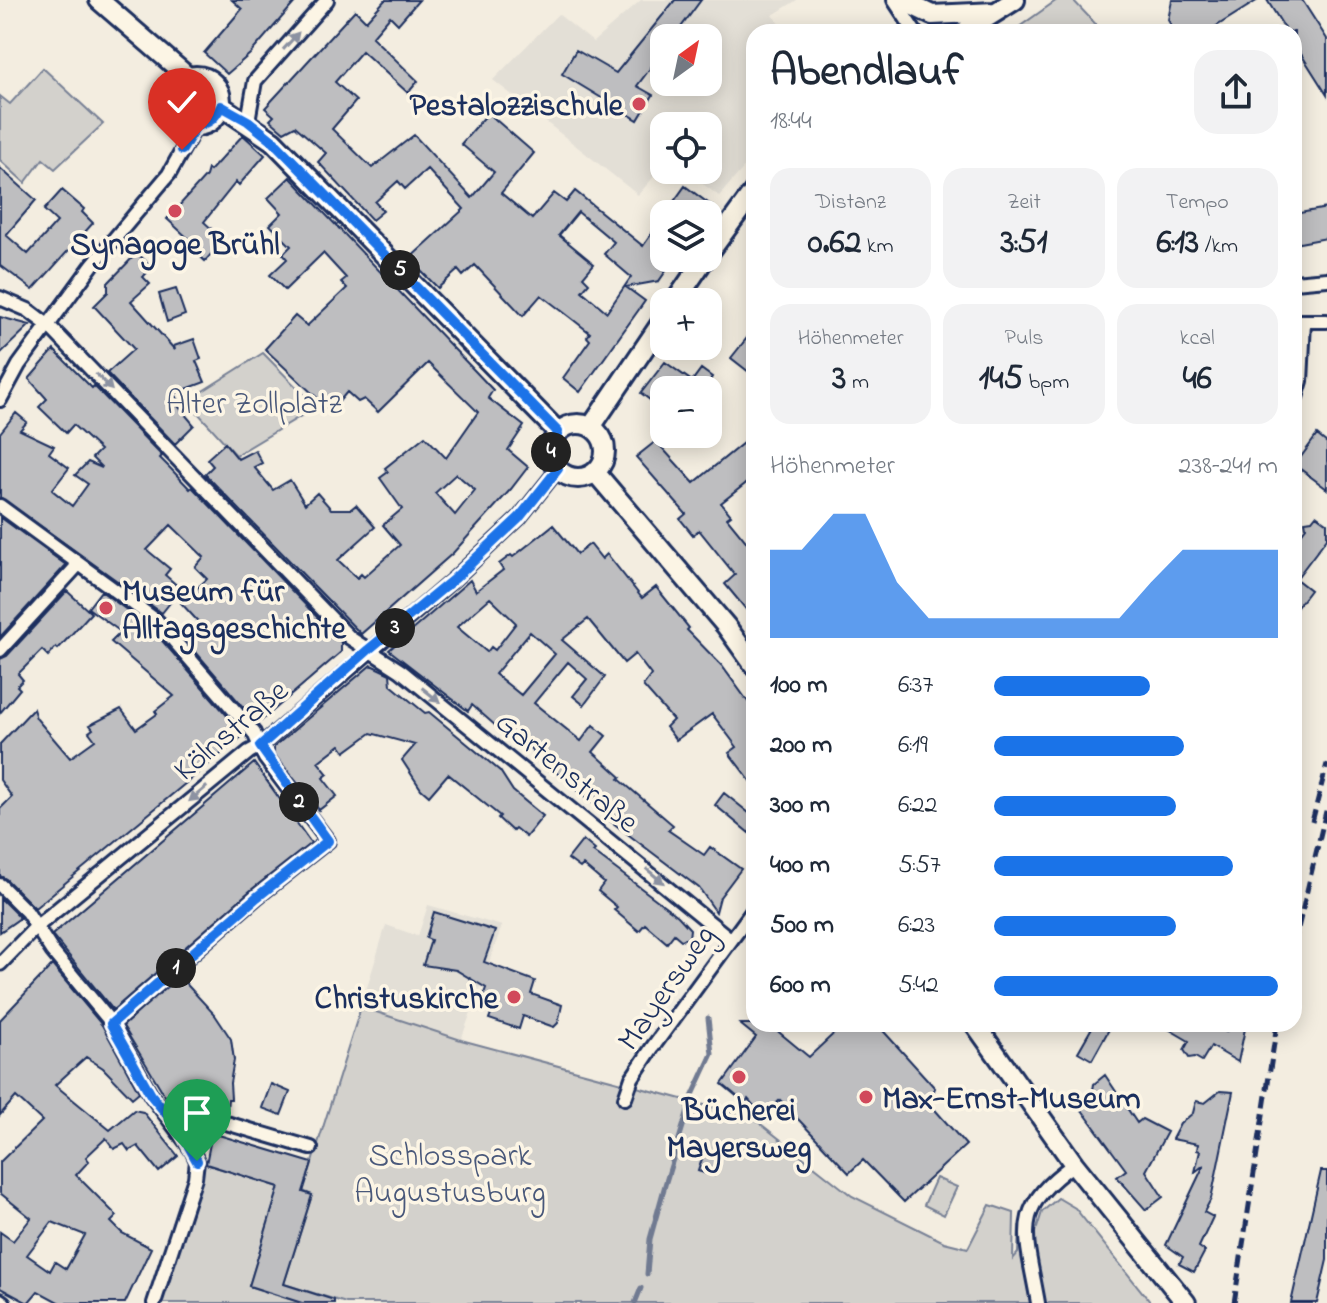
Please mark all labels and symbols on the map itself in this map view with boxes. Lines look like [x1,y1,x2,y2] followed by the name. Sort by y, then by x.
[650,24,722,96] north arrow
[282,31,299,51] one-way arrow
[148,68,216,150] pin
[410,84,625,131] place label: Pestalozzischule
[630,95,648,113] marker: Pestalozzischule
[166,202,184,220] marker: Synagoge Brühl
[70,223,280,271] place label: Synagoge Brühl
[380,250,420,290] pin: 5
[94,372,113,391] one-way arrow
[166,382,343,429] park label: Alter Zollplatz
[531,432,571,472] pin: 4
[122,570,348,655] place label: Museum für Alltagsgeschichte
[97,599,115,617] marker: Museum für Alltagsgeschichte
[375,608,415,648] pin: 3
[164,669,301,794] street label: Kölnstraße
[421,686,441,703] one-way arrow
[484,701,648,847] street label: Gartenstraße
[279,782,319,822] pin: 2
[188,785,208,801] one-way arrow
[645,867,665,884] one-way arrow
[607,916,729,1062] street label: Mayersweg
[156,948,196,988] pin: 1
[315,977,500,1024] place label: Christuskirche
[505,988,523,1006] marker: Christuskirche
[730,1068,748,1086] marker: Bücherei Mayersweg
[882,1077,1141,1124] place label: Max-Ernst-Museum
[163,1079,231,1161] pin
[857,1088,875,1106] marker: Max-Ernst-Museum
[667,1089,811,1174] place label: Bücherei Mayersweg
[354,1134,546,1218] park label: Schlosspark Augustusburg

